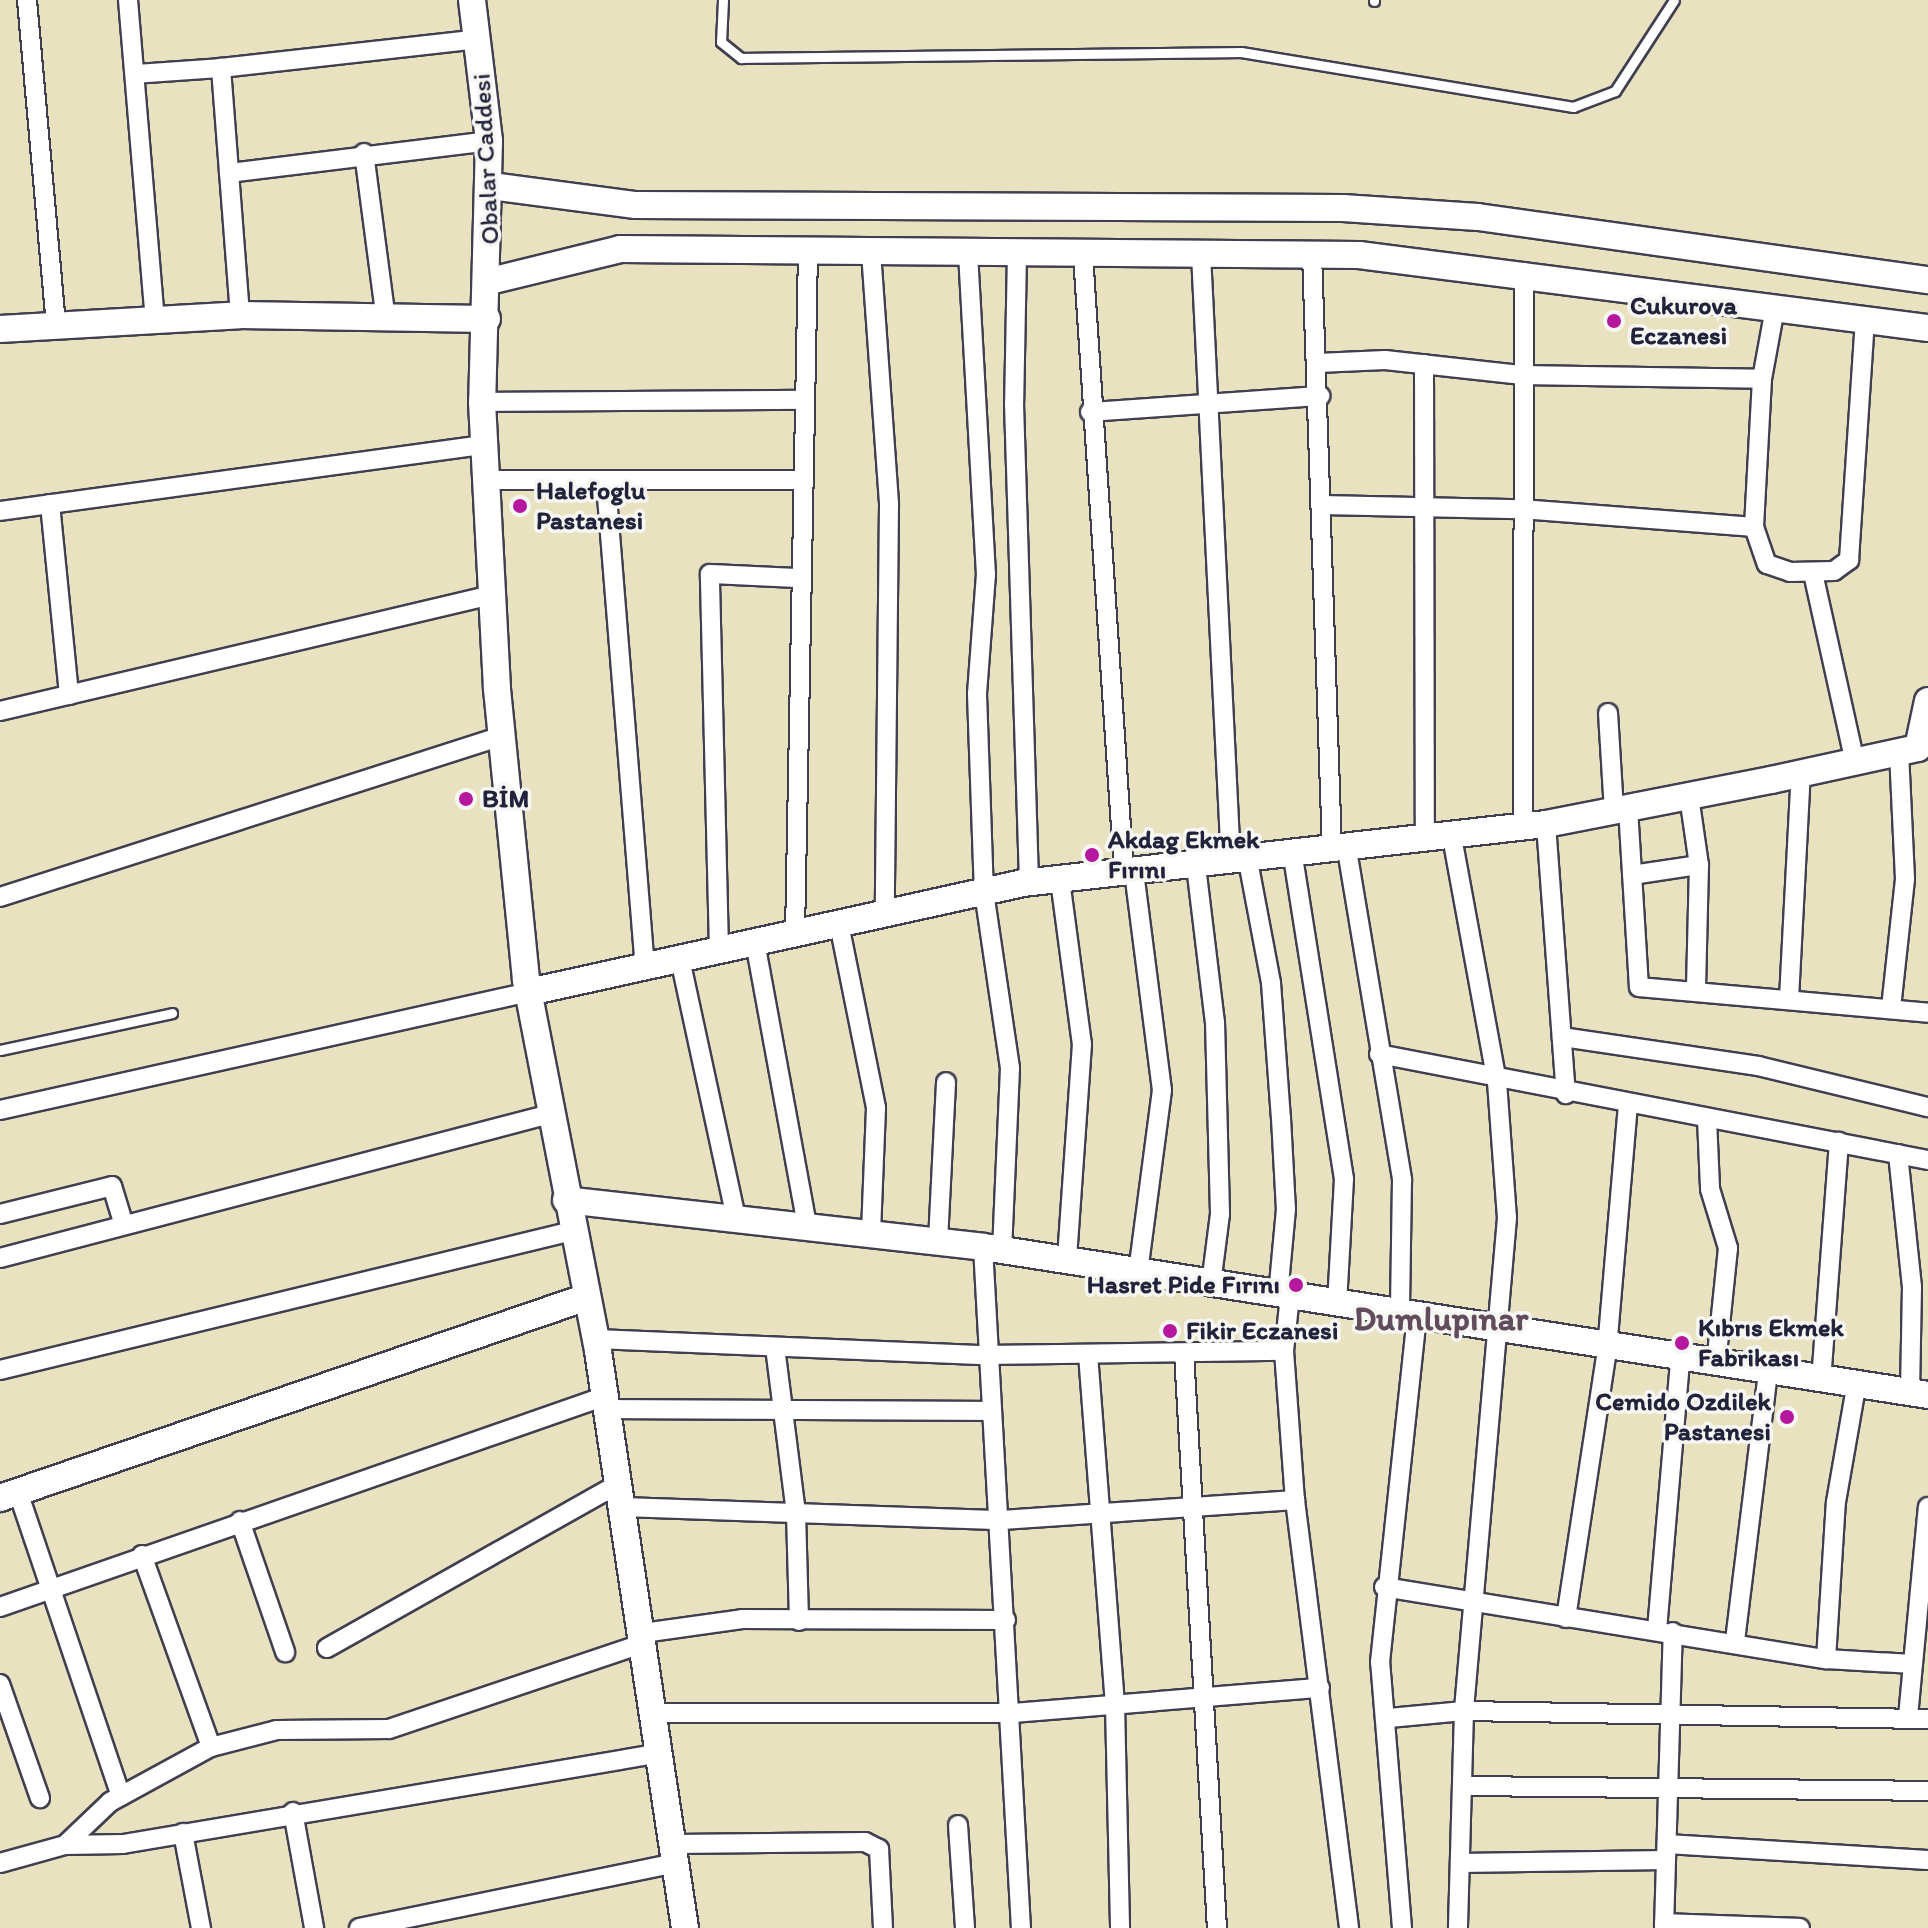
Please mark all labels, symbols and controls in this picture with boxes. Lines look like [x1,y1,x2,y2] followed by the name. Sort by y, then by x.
[466,73,506,245] street label: Obalar Caddesi
[1630,290,1737,352] place label: Cukurova Eczanesi
[1605,312,1623,330] marker: Cukurova Eczanesi
[536,475,645,536] place label: Halefoglu Pastanesi
[511,497,529,515] marker: Halefoglu Pastanesi
[482,783,529,815] place label: BİM
[457,790,475,808] marker: BİM
[1108,824,1259,886] place label: Akdag Ekmek Fırını
[1083,846,1101,864] marker: Akdag Ekmek Fırını
[1087,1269,1280,1301] place label: Hasret Pide Fırını
[1287,1276,1305,1294] marker: Hasret Pide Fırını
[1354,1299,1528,1339] district label: Dumlupınar
[1698,1312,1843,1374] place label: Kıbrıs Ekmek Fabrikası
[1186,1315,1339,1347] place label: Fikir Eczanesi
[1161,1322,1179,1340] marker: Fikir Eczanesi
[1673,1334,1691,1352] marker: Kıbrıs Ekmek Fabrikası
[1596,1386,1771,1448] place label: Cemido Ozdilek Pastanesi
[1778,1408,1796,1426] marker: Cemido Ozdilek Pastanesi

